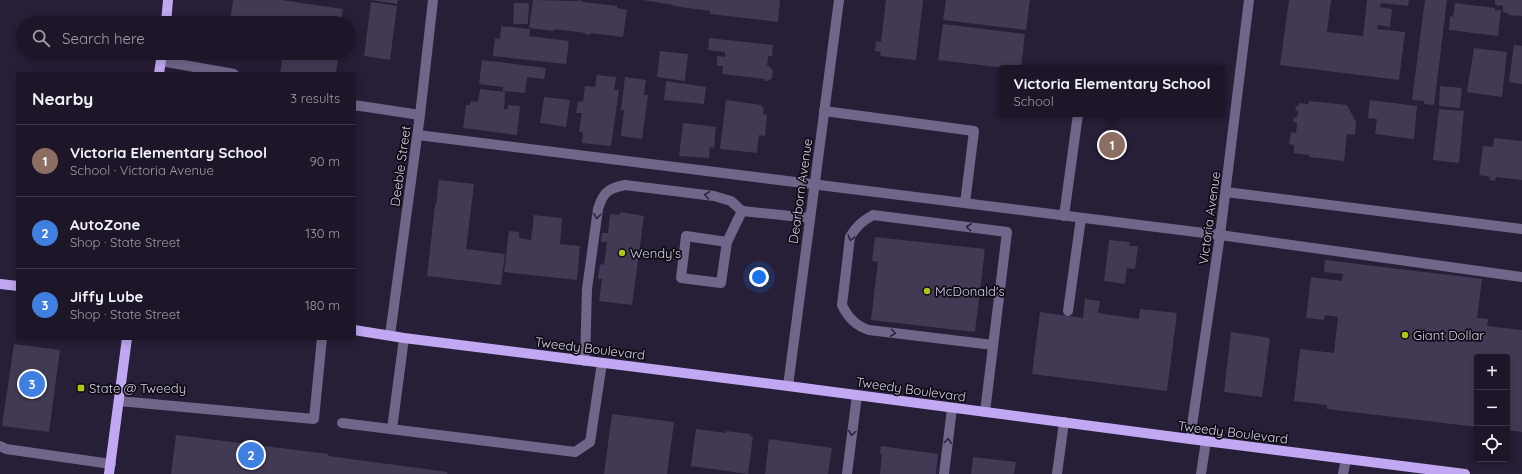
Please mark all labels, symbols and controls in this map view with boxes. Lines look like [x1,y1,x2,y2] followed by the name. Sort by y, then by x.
[16,16,356,60] search box
[30,27,52,49] icon: search
[62,29,145,48] text: Search here
[999,65,1225,117] popup
[1014,74,1210,93] text: Victoria Elementary School
[32,88,93,109] text: Nearby
[290,90,340,106] text: 3 results
[1014,93,1054,109] text: School
[386,125,414,207] street label: Deeble Street
[1099,130,1125,160] pin: 1
[785,137,815,245] street label: Dearborn Avenue
[70,143,267,162] text: Victoria Elementary School
[42,153,48,169] text: 1
[310,153,340,169] text: 90 m
[70,162,214,178] text: School · Victoria Avenue
[1195,170,1223,266] street label: Victoria Avenue
[704,191,710,200] one-way arrow
[593,213,602,219] one-way arrow
[70,215,140,234] text: AutoZone
[966,223,972,232] one-way arrow
[41,225,49,241] text: 2
[305,225,340,241] text: 130 m
[70,234,180,250] text: Shop · State Street
[847,234,856,241] one-way arrow
[630,245,681,261] place label: Wendy's
[617,248,627,258] marker: Wendy's
[749,267,769,287] your location
[935,283,1005,299] place label: McDonald's
[922,286,932,296] marker: McDonald's
[70,287,143,306] text: Jiffy Lube
[42,297,48,313] text: 3
[305,297,340,313] text: 180 m
[70,306,180,322] text: Shop · State Street
[1413,327,1484,343] place label: Giant Dollar
[890,328,896,337] one-way arrow
[1400,330,1410,340] marker: Giant Dollar
[534,333,646,363] street label: Tweedy Boulevard
[1474,354,1510,462] map controls
[1474,354,1510,390] button: +
[19,369,45,399] pin: 3
[855,373,967,405] street label: Tweedy Boulevard
[89,380,186,396] place label: State @ Tweedy
[76,383,86,393] marker: State @ Tweedy
[1474,390,1510,426] button: −
[1177,417,1289,447] street label: Tweedy Boulevard
[1474,426,1510,462] button: locate
[848,430,857,436] one-way arrow
[943,438,952,444] one-way arrow
[238,440,264,470] pin: 2

